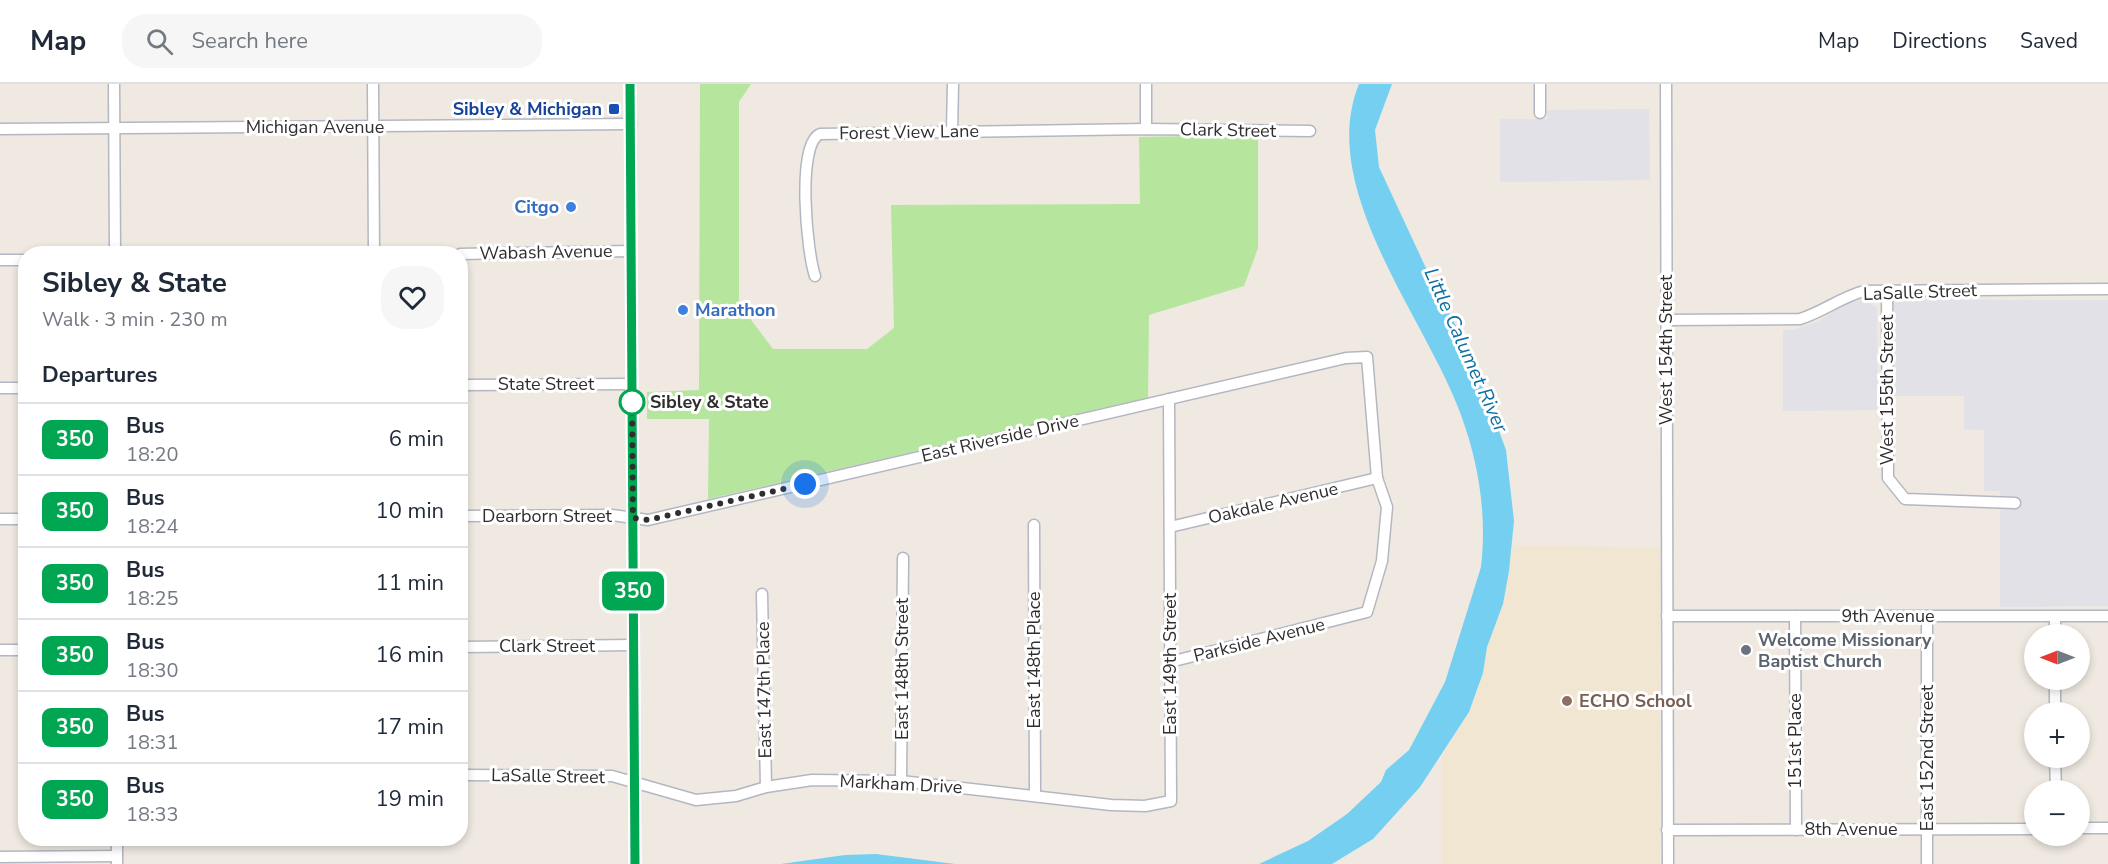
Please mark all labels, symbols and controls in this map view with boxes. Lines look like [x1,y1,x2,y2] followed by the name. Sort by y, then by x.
[122,14,542,68] search box
[30,22,86,60] text: Map
[143,25,176,58] icon: search
[191,26,308,56] text: Search here
[1818,27,1859,55] text: Map
[1892,27,1987,55] text: Directions
[2020,27,2078,55] text: Saved
[453,97,602,121] place label: Sibley & Michigan
[607,102,621,116] marker: Sibley & Michigan
[246,115,384,139] street label: Michigan Avenue
[1180,117,1277,143] street label: Clark Street
[839,119,979,145] street label: Forest View Lane
[514,195,559,219] place label: Citgo
[564,200,578,214] marker: Citgo
[479,239,613,265] street label: Wabash Avenue
[1418,263,1515,437] water label: Little Calumet River
[42,264,227,302] text: Sibley & State
[381,266,444,329] button: heart
[1654,274,1678,425] street label: West 154th Street
[1863,278,1978,306] street label: LaSalle Street
[695,298,776,322] place label: Marathon
[676,303,690,317] marker: Marathon
[42,306,228,333] text: Walk · 3 min · 230 m
[1875,314,1899,465] street label: West 155th Street
[42,360,157,390] text: Departures
[498,372,595,396] street label: State Street
[619,389,645,415] marker: Sibley & State
[650,390,769,414] place label: Sibley & State
[919,408,1081,468] street label: East Riverside Drive
[126,411,165,441] text: Bus
[389,424,444,454] text: 6 min
[56,425,94,453] text: 350
[126,441,179,468] text: 18:20
[790,469,820,499] your location
[1206,476,1340,530] street label: Oakdale Avenue
[126,483,165,513] text: Bus
[376,496,444,526] text: 10 min
[56,497,94,525] text: 350
[482,504,613,528] street label: Dearborn Street
[126,513,179,540] text: 18:24
[126,555,165,585] text: Bus
[376,568,444,598] text: 11 min
[56,569,94,597] text: 350
[598,572,668,610] line badge: 350
[614,577,652,605] text: 350
[126,585,179,612] text: 18:25
[1022,592,1046,728] street label: East 148th Place
[1158,592,1182,735] street label: East 149th Street
[890,597,914,740] street label: East 148th Street
[1841,604,1935,628] street label: 9th Avenue
[1191,612,1327,668] street label: Parkside Avenue
[751,621,777,759] street label: East 147th Place
[2024,624,2090,690] north arrow
[2024,624,2090,846] map controls
[126,627,165,657] text: Bus
[1758,628,1932,673] place label: Welcome Missionary Baptist Church
[499,634,596,658] street label: Clark Street
[376,640,444,670] text: 16 min
[56,641,94,669] text: 350
[1739,643,1753,657] marker: Welcome Missionary Baptist Church
[126,657,179,684] text: 18:30
[1915,684,1939,831] street label: East 152nd Street
[1579,689,1692,713] place label: ECHO School
[1783,693,1807,789] street label: 151st Place
[1560,694,1574,708] marker: ECHO School
[126,699,165,729] text: Bus
[2024,702,2090,768] button: +
[376,712,444,742] text: 17 min
[56,713,94,741] text: 350
[126,729,179,756] text: 18:31
[491,763,606,789] street label: LaSalle Street
[839,769,963,799] street label: Markham Drive
[126,771,165,801] text: Bus
[2024,780,2090,846] button: −
[376,784,444,814] text: 19 min
[56,785,94,813] text: 350
[126,801,179,828] text: 18:33
[1804,817,1898,841] street label: 8th Avenue

